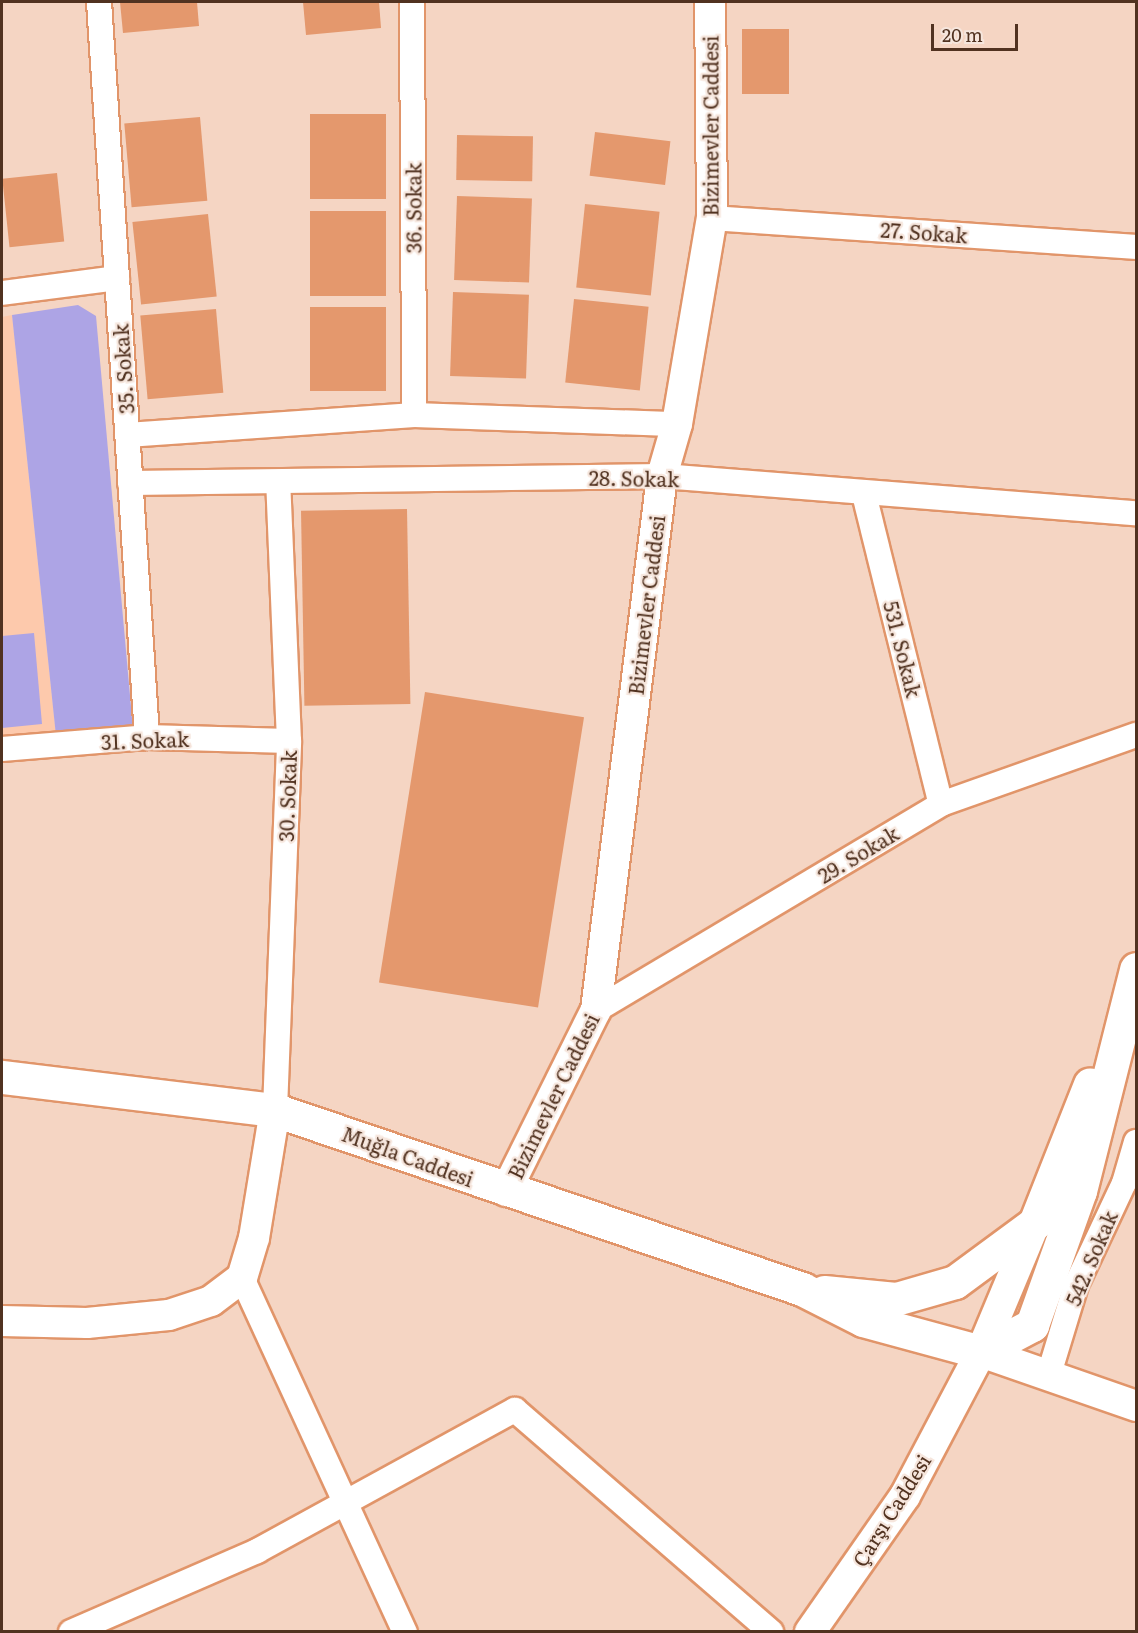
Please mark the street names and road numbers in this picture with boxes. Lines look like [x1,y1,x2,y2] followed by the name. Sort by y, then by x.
[698,35,722,217] street label: Bizimevler Caddesi
[401,163,425,253] street label: 36. Sokak
[880,217,968,247] street label: 27. Sokak
[108,323,138,415] street label: 35. Sokak
[589,465,679,491] street label: 28. Sokak
[623,514,669,696] street label: Bizimevler Caddesi
[879,598,927,700] street label: 531. Sokak
[101,726,189,754] street label: 31. Sokak
[273,750,301,842] street label: 30. Sokak
[813,821,903,887] street label: 29. Sokak
[502,1009,604,1183] street label: Bizimevler Caddesi
[339,1121,477,1191] street label: Muğla Caddesi
[1060,1207,1122,1309] street label: 542. Sokak
[847,1449,935,1571] street label: Çarşı Caddesi

